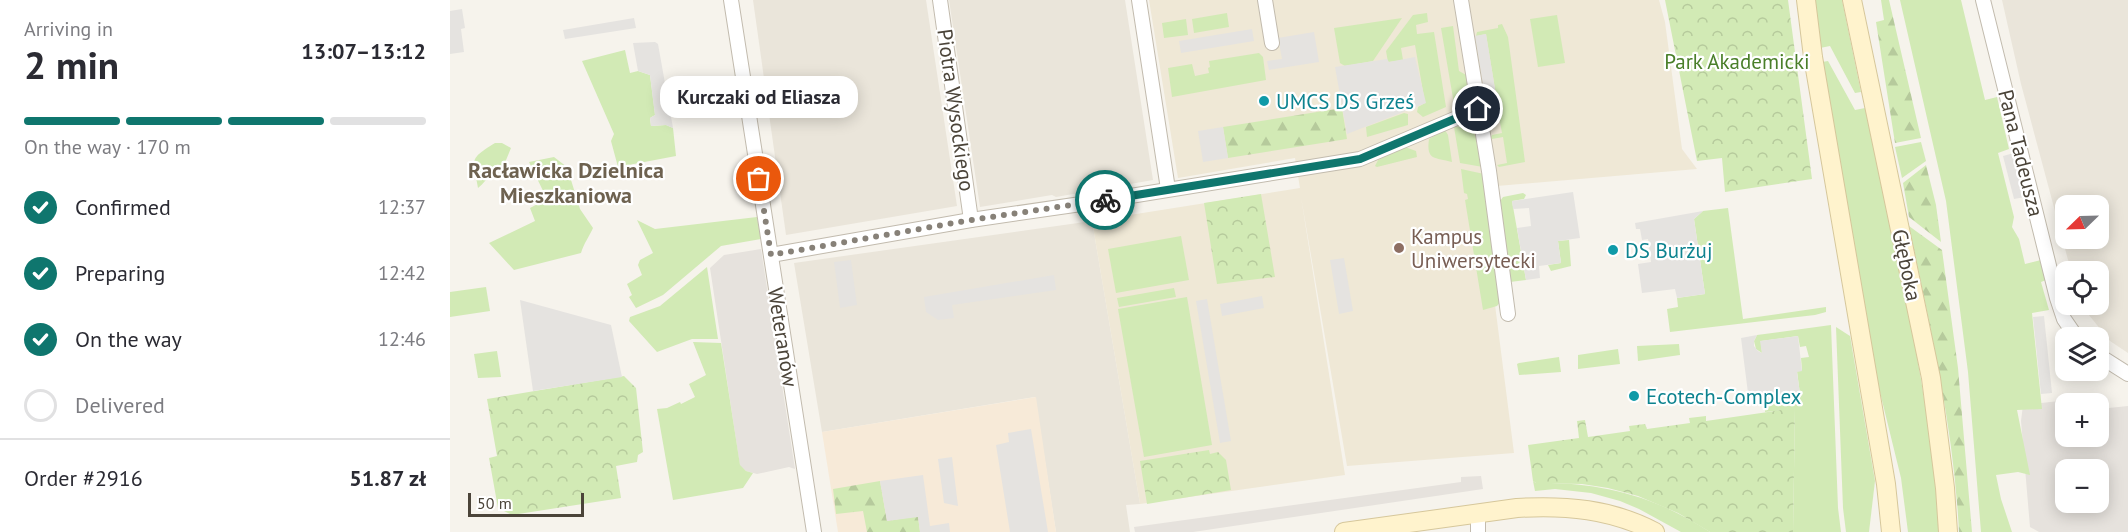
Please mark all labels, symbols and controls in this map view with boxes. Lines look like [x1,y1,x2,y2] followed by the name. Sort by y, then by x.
[24,16,113,42] text: Arriving in
[931,27,981,193] street label: Piotra Wysockiego
[301,37,426,65] text: 13:07–13:12
[24,39,119,90] text: 2 min
[1664,48,1810,75] park label: Park Akademicki
[660,77,858,119] callout: Kurczaki od Eliasza
[1452,83,1503,134] pin
[677,84,841,110] text: Kurczaki od Eliasza
[1992,87,2050,219] street label: Pana Tadeusza
[1276,88,1414,115] place label: UMCS DS Grześ
[1461,92,1494,125] icon: home
[1257,94,1271,108] marker: UMCS DS Grześ
[24,134,191,160] text: On the way · 170 m
[733,153,784,204] pin
[468,156,664,209] district label: Racławicka Dzielnica Mieszkaniowa
[742,162,775,195] icon: bag
[1075,170,1135,230] courier
[1089,184,1122,217] icon: bike
[24,191,57,224] icon: check
[75,193,171,221] text: Confirmed
[378,194,426,220] text: 12:37
[2055,195,2109,249] north arrow
[2055,195,2109,513] map controls
[1411,223,1536,274] place label: Kampus Uniwersytecki
[1886,227,1928,303] street label: Głęboka
[1625,237,1713,264] place label: DS Burżuj
[1392,241,1406,255] marker: Kampus Uniwersytecki
[1606,243,1620,257] marker: DS Burżuj
[24,257,57,290] icon: check
[75,259,165,287] text: Preparing
[378,260,426,286] text: 12:42
[2055,261,2109,315] button: locate
[762,285,804,389] street label: Weteranów
[24,323,57,356] icon: check
[75,325,182,353] text: On the way
[378,326,426,352] text: 12:46
[2055,327,2109,381] button: layers
[1646,383,1802,410] place label: Ecotech-Complex
[1627,389,1641,403] marker: Ecotech-Complex
[75,391,165,419] text: Delivered
[2055,393,2109,447] button: +
[2055,459,2109,513] button: −
[24,464,143,492] text: Order #2916
[349,464,426,492] text: 51.87 zł
[468,490,584,518] scale bar
[477,493,512,513] text: 50 m

